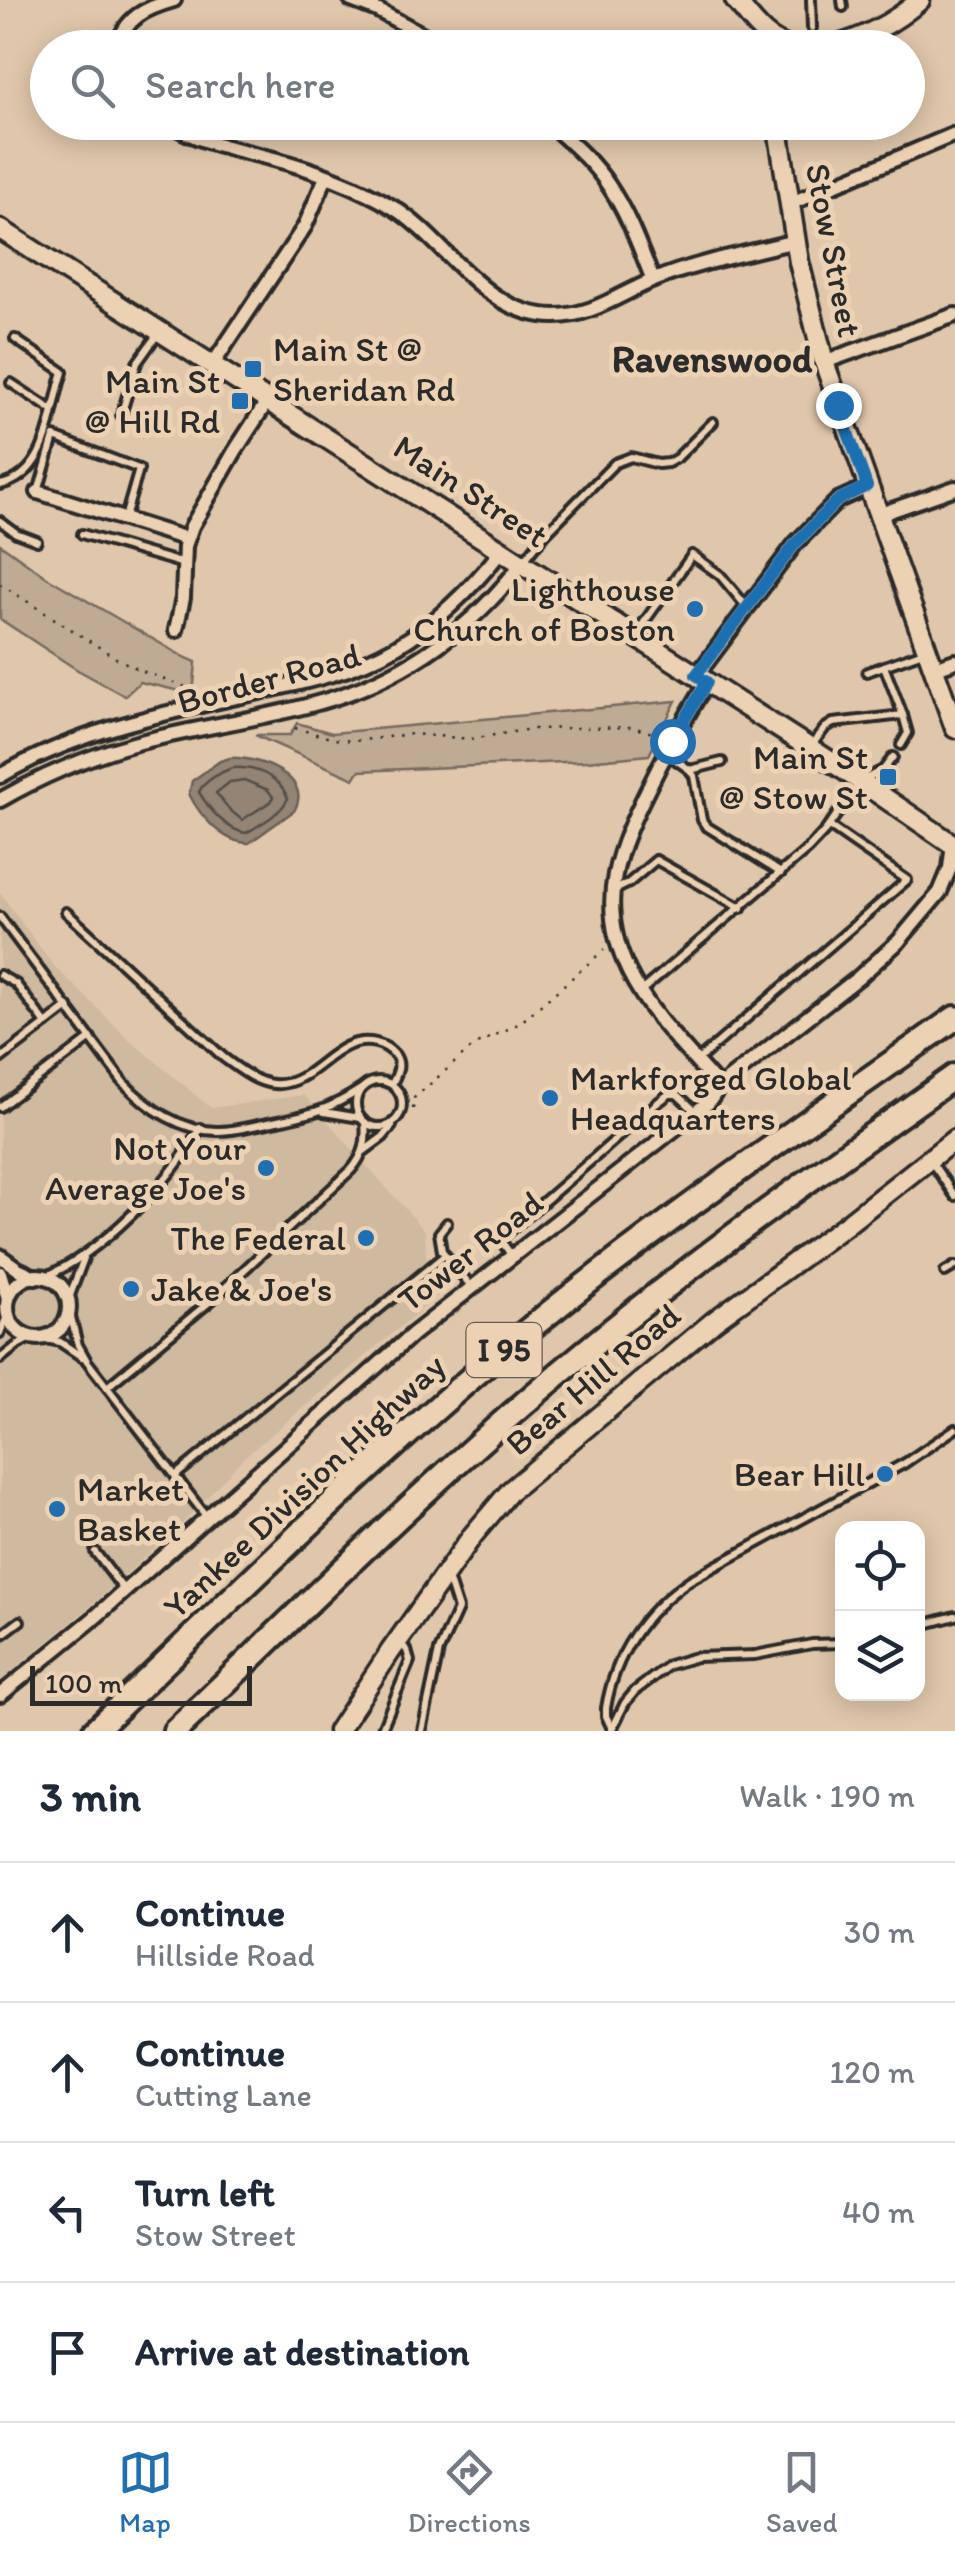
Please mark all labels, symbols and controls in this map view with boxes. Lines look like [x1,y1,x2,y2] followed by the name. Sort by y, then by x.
[30,30,925,140] search box
[65,58,120,113] icon: search
[145,62,336,108] text: Search here
[797,160,871,340] street label: Stow Street
[273,328,455,410] place label: Main St @ Sheridan Rd
[612,336,813,382] district label: Ravenswood
[242,358,264,380] marker: Main St @ Sheridan Rd
[84,360,220,442] place label: Main St @ Hill Rd
[816,383,862,429] route end
[229,390,251,412] marker: Main St @ Hill Rd
[386,426,556,556] street label: Main Street
[413,568,675,650] place label: Lighthouse Church of Boston
[684,598,706,620] marker: Lighthouse Church of Boston
[173,633,365,723] street label: Border Road
[650,719,696,765] route start
[719,736,868,818] place label: Main St @ Stow St
[877,766,899,788] marker: Main St @ Stow St
[570,1057,851,1139] place label: Markforged Global Headquarters
[539,1087,561,1109] marker: Markforged Global Headquarters
[45,1127,246,1209] place label: Not Your Average Joe's
[255,1157,277,1179] marker: Not Your Average Joe's
[389,1181,551,1321] street label: Tower Road
[171,1217,346,1259] place label: The Federal
[355,1227,377,1249] marker: The Federal
[151,1268,332,1310] place label: Jake & Joe's
[120,1278,142,1300] marker: Jake & Joe's
[497,1294,689,1464] street label: Bear Hill Road
[466,1323,542,1377] road number: I 95
[155,1344,454,1627] street label: Yankee Division Highway
[734,1453,865,1495] place label: Bear Hill
[874,1463,896,1485] marker: Bear Hill
[77,1468,184,1550] place label: Market Basket
[46,1498,68,1520] marker: Market Basket
[835,1521,925,1701] map controls
[835,1521,925,1611] button: locate
[835,1611,925,1701] button: layers
[30,1661,252,1706] scale bar
[45,1666,122,1700] text: 100 m
[40,1771,141,1822] text: 3 min
[739,1777,915,1815] text: Walk · 190 m
[135,1890,285,1936] text: Continue
[40,1905,95,1960] icon: ahead
[844,1913,915,1951] text: 30 m
[135,1936,315,1974] text: Hillside Road
[135,2030,285,2076] text: Continue
[40,2045,95,2100] icon: ahead
[829,2053,915,2091] text: 120 m
[135,2076,312,2114] text: Cutting Lane
[135,2170,275,2216] text: Turn left
[40,2185,95,2240] icon: left
[842,2193,915,2231] text: 40 m
[135,2216,296,2254] text: Stow Street
[40,2325,95,2380] icon: arrive
[135,2329,470,2375] text: Arrive at destination
[118,2445,173,2539] tab: Map
[408,2445,531,2539] tab: Directions
[766,2445,837,2539] tab: Saved

